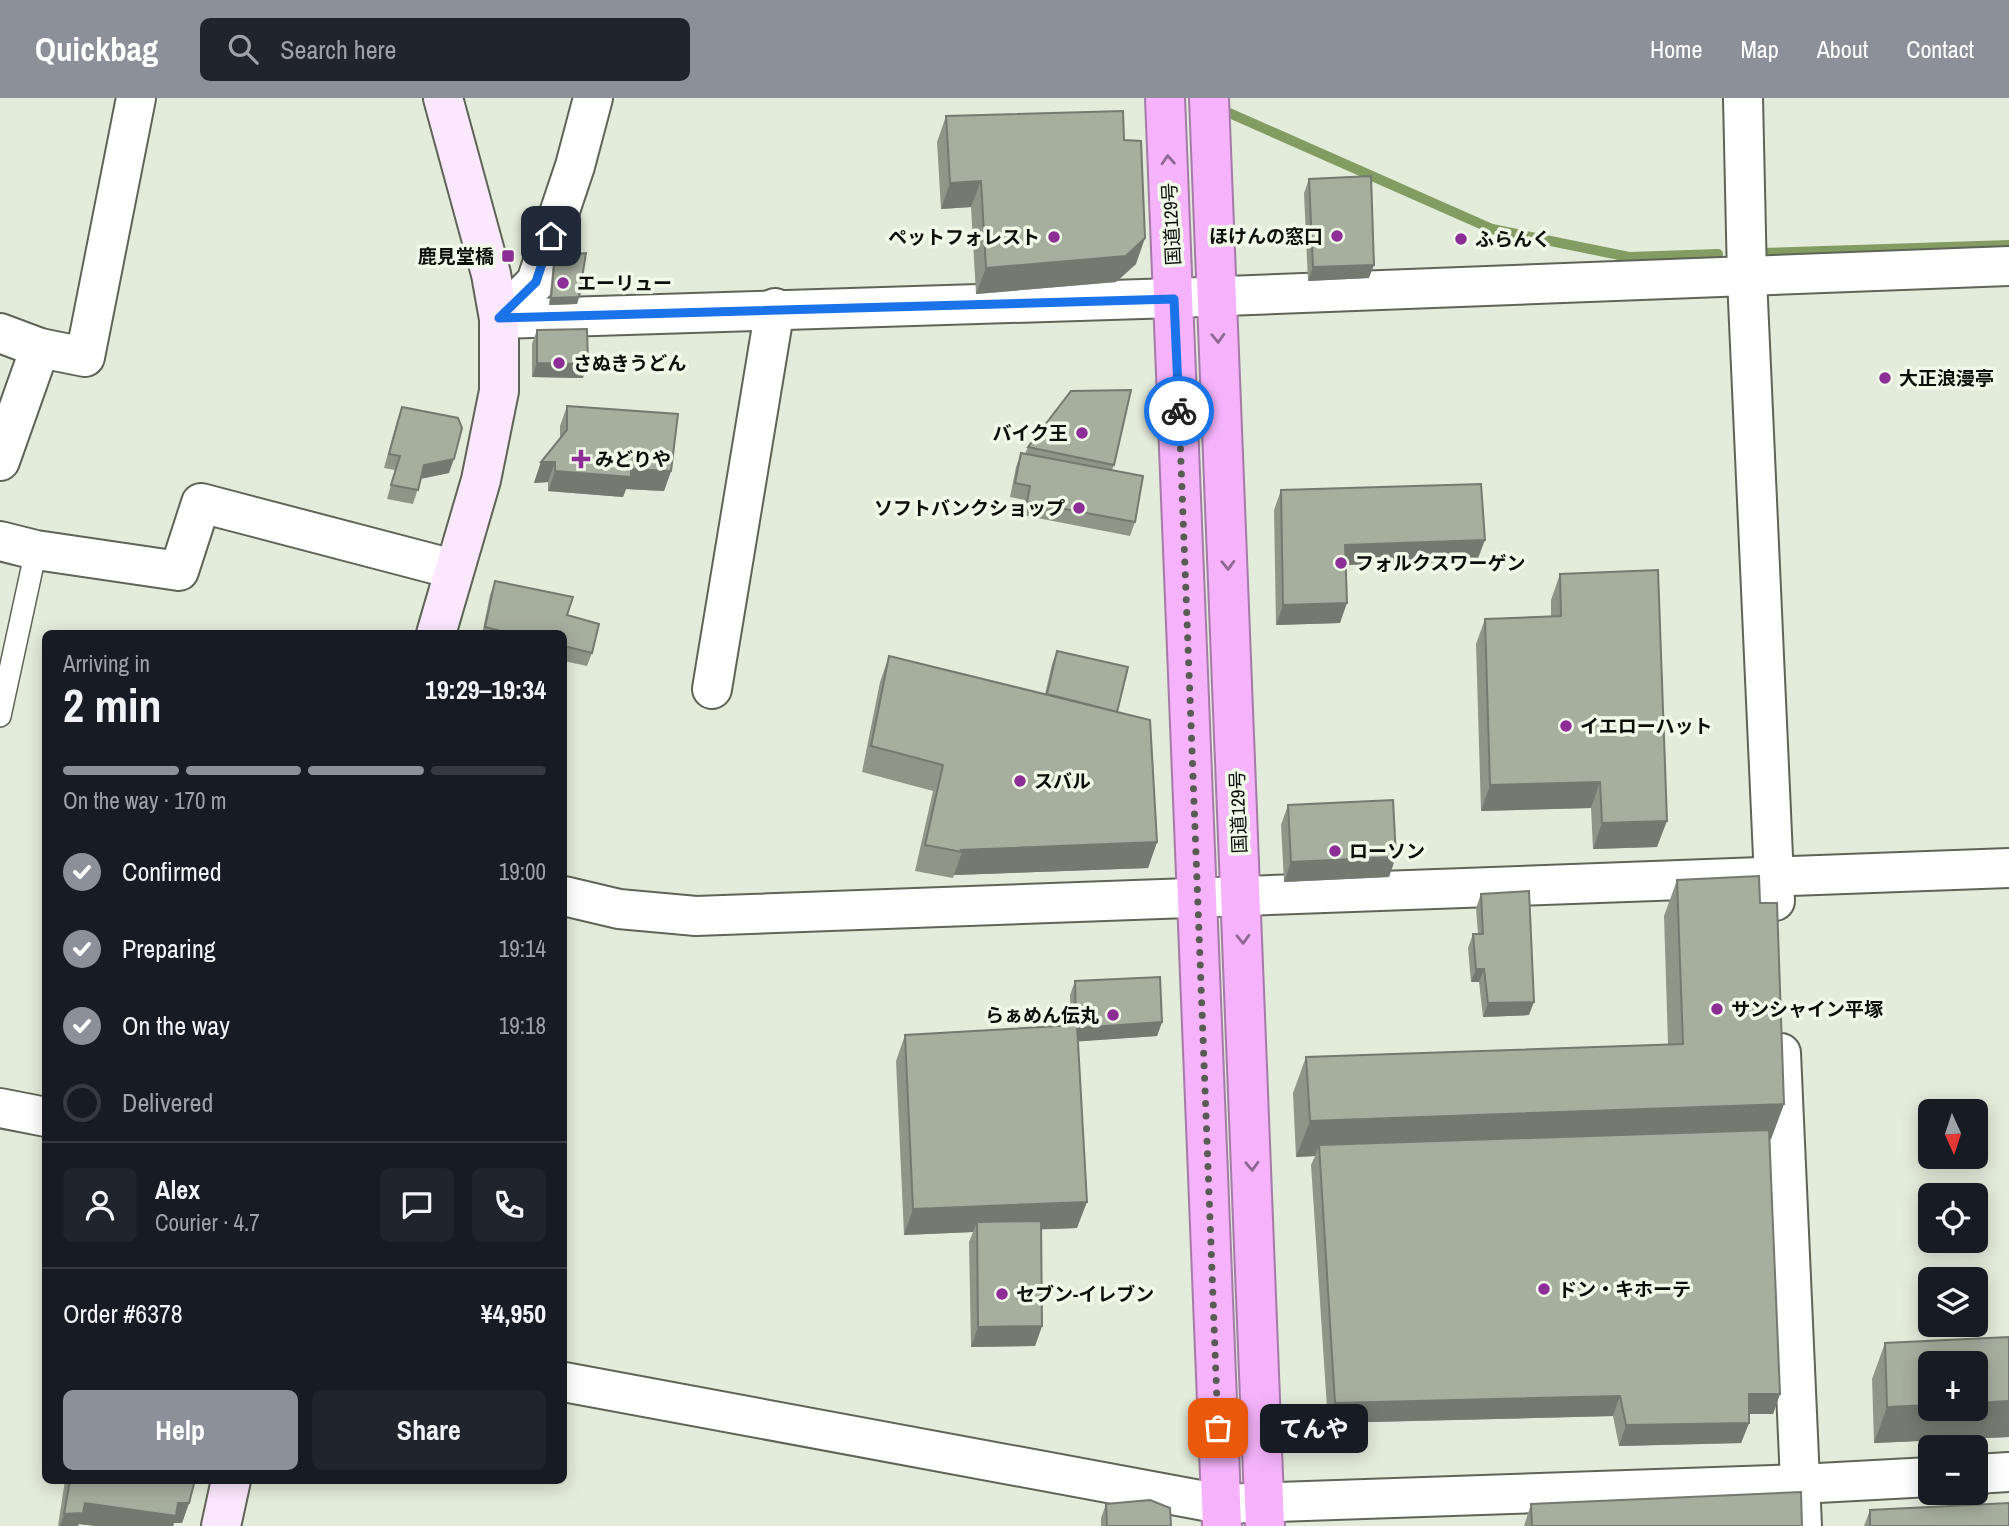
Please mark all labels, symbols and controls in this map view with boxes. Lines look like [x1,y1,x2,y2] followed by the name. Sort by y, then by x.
[200,18,690,81] search box
[35,27,158,71] text: Quickbag
[224,30,262,68] icon: search
[280,32,396,67] text: Search here
[1650,33,1702,65] text: Home
[1740,33,1779,65] text: Map
[1817,33,1868,65] text: About
[1906,33,1974,65] text: Contact
[1160,155,1175,166] one-way arrow
[1156,182,1186,266] street label: 国道129号
[521,206,581,266] pin
[532,217,570,255] icon: home
[1209,223,1323,249] place label: ほけんの窓口
[888,224,1040,250] place label: ペットフォレスト
[1475,226,1551,252] place label: ふらんく
[1329,228,1345,244] marker: ほけんの窓口
[1046,229,1062,245] marker: ペットフォレスト
[1453,231,1469,247] marker: ふらんく
[418,243,494,269] place label: 鹿見堂橋
[500,248,516,264] marker: 鹿見堂橋
[577,270,672,296] place label: エーリュー
[555,275,571,291] marker: エーリュー
[1211,332,1226,343] one-way arrow
[573,350,686,376] place label: さぬきうどん
[551,355,567,371] marker: さぬきうどん
[1899,365,1994,391] place label: 大正浪漫亭
[1877,370,1893,386] marker: 大正浪漫亭
[1144,376,1214,446] courier
[1160,392,1198,430] icon: bike
[992,420,1068,446] place label: バイク王
[1074,425,1090,441] marker: バイク王
[595,446,671,472] place label: みどりや
[573,451,589,467] marker: みどりや
[874,495,1065,521] place label: ソフトバンクショップ
[1071,500,1087,516] marker: ソフトバンクショップ
[1355,550,1525,576] place label: フォルクスワーゲン
[1333,555,1349,571] marker: フォルクスワーゲン
[1220,560,1235,571] one-way arrow
[63,648,150,679] text: Arriving in
[425,672,546,707] text: 19:29–19:34
[63,674,162,736] text: 2 min
[1580,713,1712,739] place label: イエローハット
[1558,718,1574,734] marker: イエローハット
[1034,768,1091,794] place label: スバル
[1224,770,1252,854] street label: 国道129号
[1012,773,1028,789] marker: スバル
[63,785,227,816] text: On the way · 170 m
[1349,838,1425,864] place label: ローソン
[1327,843,1343,859] marker: ローソン
[63,853,101,891] icon: check
[122,854,222,889] text: Confirmed
[499,856,546,887] text: 19:00
[63,930,101,968] icon: check
[122,931,216,966] text: Preparing
[499,933,546,964] text: 19:14
[1235,934,1250,945] one-way arrow
[1731,996,1883,1022] place label: サンシャイン平塚
[1709,1001,1725,1017] marker: サンシャイン平塚
[985,1002,1099,1028] place label: らぁめん伝丸
[63,1007,101,1045] icon: check
[1105,1007,1121,1023] marker: らぁめん伝丸
[122,1008,230,1043] text: On the way
[499,1010,546,1041] text: 19:18
[122,1085,213,1120] text: Delivered
[1918,1099,1988,1169] north arrow
[1918,1099,1988,1505] map controls
[1244,1161,1259,1172] one-way arrow
[63,1168,137,1242] button: person
[380,1168,454,1242] button: chat
[472,1168,546,1242] button: phone
[155,1172,200,1207] text: Alex
[1918,1183,1988,1253] button: locate
[155,1207,260,1238] text: Courier · 4.7
[1918,1267,1988,1337] button: layers
[1558,1276,1691,1302] place label: ドン・キホーテ
[1016,1281,1154,1307] place label: セブン-イレブン
[1536,1281,1552,1297] marker: ドン・キホーテ
[994,1286,1010,1302] marker: セブン-イレブン
[63,1296,183,1331] text: Order #6378
[481,1296,546,1331] text: ¥4,950
[1918,1351,1988,1421] button: +
[63,1390,298,1470] button: Help
[312,1390,546,1470] button: Share
[1188,1398,1248,1458] pin
[1260,1404,1368,1452] callout: てんや
[1199,1409,1237,1447] icon: bag
[1280,1413,1349,1444] text: てんや
[1918,1435,1988,1505] button: −

